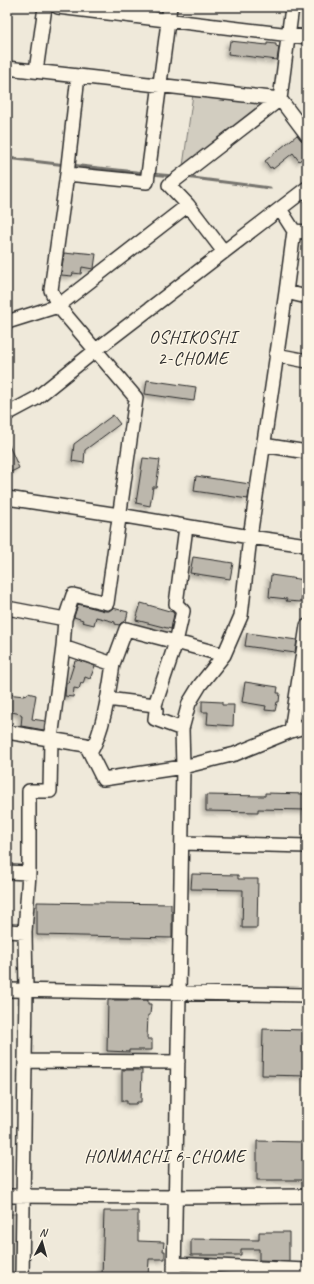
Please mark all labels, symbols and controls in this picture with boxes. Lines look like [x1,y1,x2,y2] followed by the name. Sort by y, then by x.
[149,326,240,369] district label: OSHIKOSHI 2-CHOME
[84,1145,247,1167] district label: HONMACHI 6-CHOME
[22,1222,62,1262] north arrow
[39,1225,49,1240] text: N

